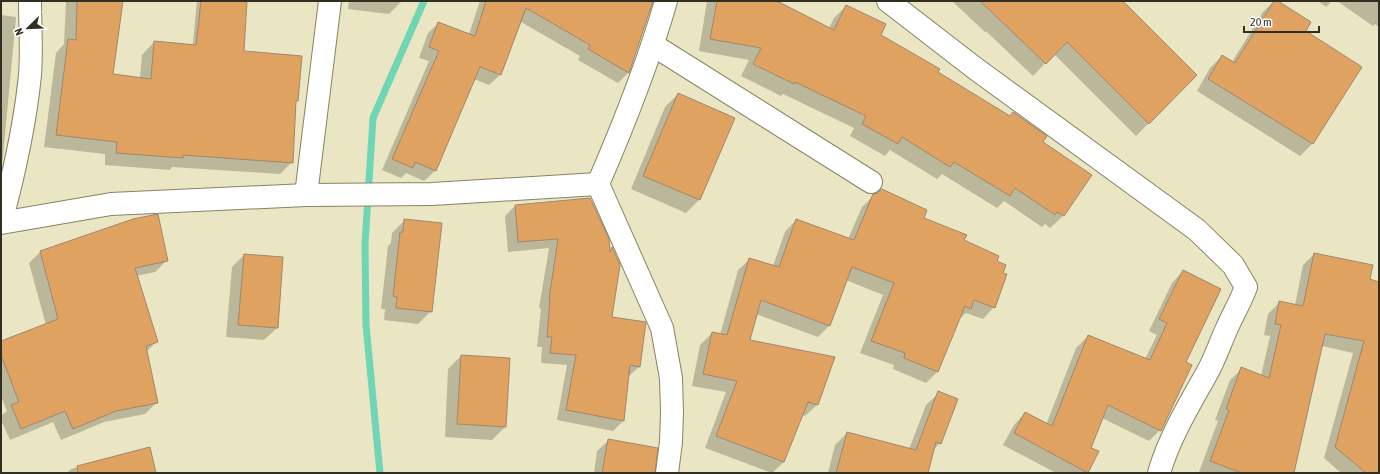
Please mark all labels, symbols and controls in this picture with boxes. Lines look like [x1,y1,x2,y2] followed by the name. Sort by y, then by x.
[8,8,48,48] north arrow
[1244,8,1319,34] scale bar
[1250,15,1272,29] text: 20 m
[12,27,26,37] text: N

